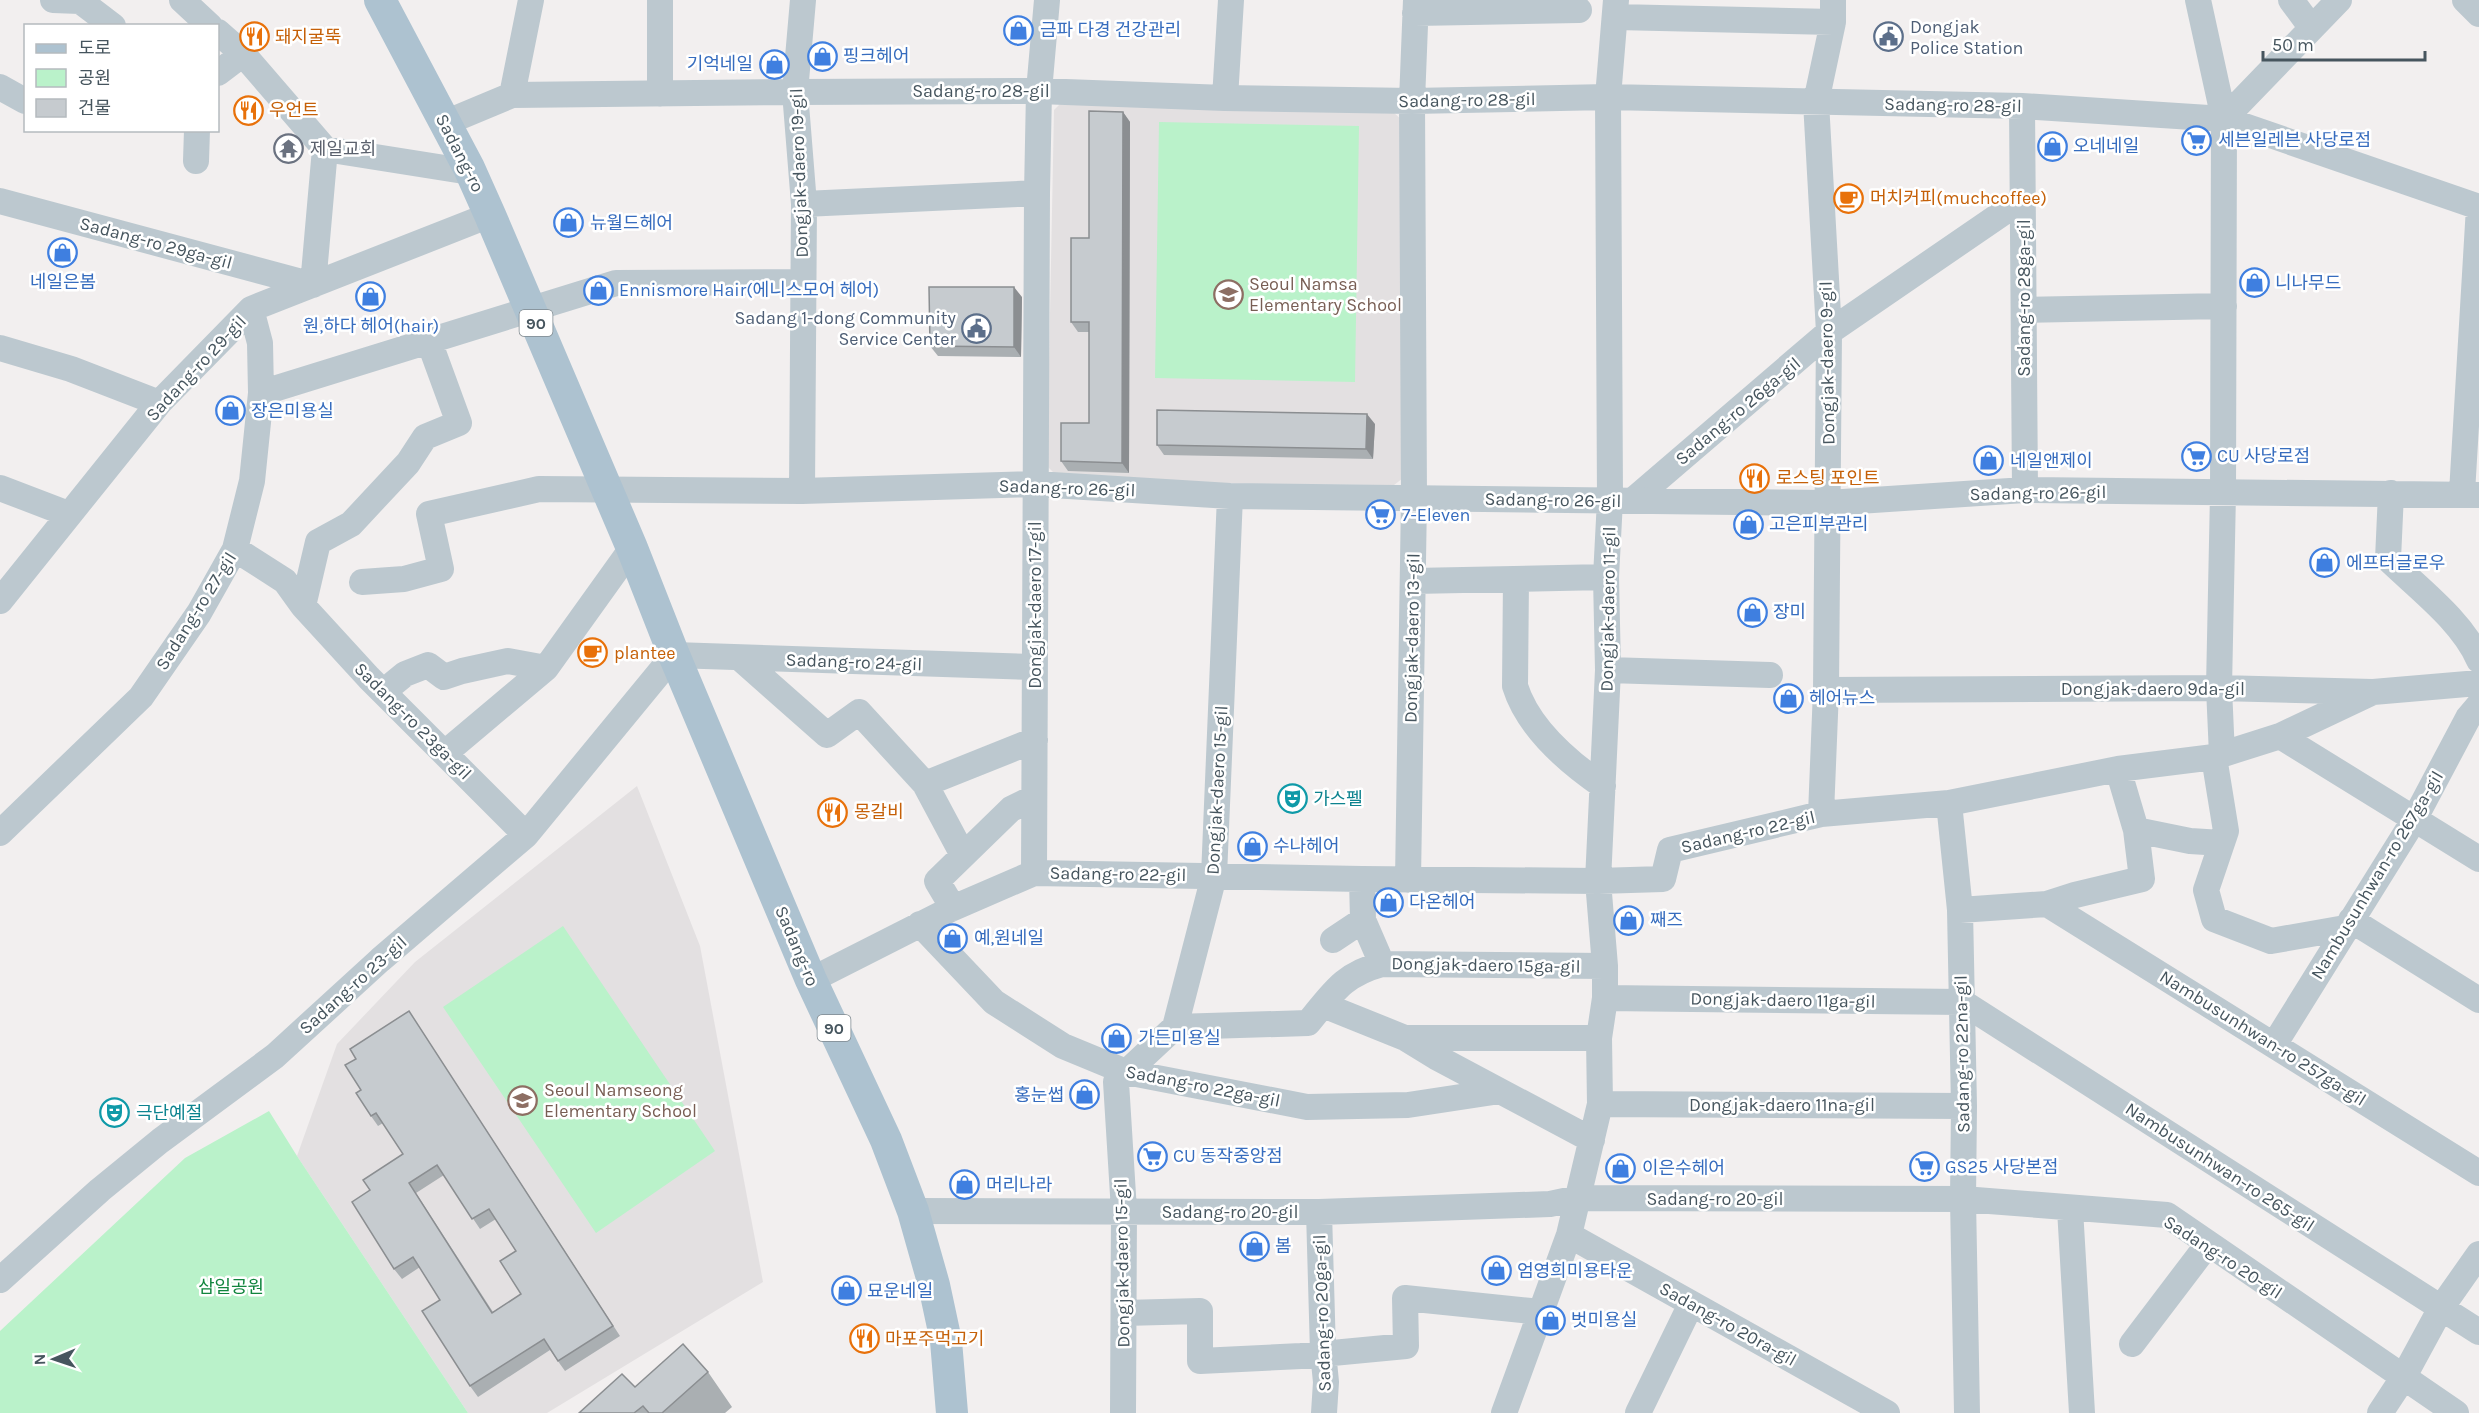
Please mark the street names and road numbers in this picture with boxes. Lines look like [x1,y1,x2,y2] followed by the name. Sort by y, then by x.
[912,80,1050,102] street label: Sadang-ro 28-gil
[785,88,813,258] street label: Dongjak-daero 19-gil
[1398,88,1536,112] street label: Sadang-ro 28-gil
[1884,93,2022,117] street label: Sadang-ro 28-gil
[431,110,489,196] street label: Sadang-ro
[77,212,235,274] street label: Sadang-ro 29ga-gil
[2013,219,2035,377] street label: Sadang-ro 28ga-gil
[1815,281,1839,445] street label: Dongjak-daero 9-gil
[141,310,251,426] street label: Sadang-ro 29-gil
[520,310,552,336] road number: 90
[1671,352,1805,470] street label: Sadang-ro 26ga-gil
[998,475,1136,501] street label: Sadang-ro 26-gil
[1969,481,2107,505] street label: Sadang-ro 26-gil
[1484,488,1622,512] street label: Sadang-ro 26-gil
[1024,521,1046,689] street label: Dongjak-daero 17-gil
[1596,526,1620,692] street label: Dongjak-daero 11-gil
[151,548,241,674] street label: Sadang-ro 27-gil
[1400,553,1424,723] street label: Dongjak-daero 13-gil
[785,649,923,675] street label: Sadang-ro 24-gil
[350,658,476,784] street label: Sadang-ro 23ga-gil
[2061,678,2245,700] street label: Dongjak-daero 9da-gil
[1202,705,1232,875] street label: Dongjak-daero 15-gil
[2306,767,2448,983] street label: Nambusunhwan-ro 267ga-gil
[1679,806,1817,858] street label: Sadang-ro 22-gil
[1049,862,1187,886] street label: Sadang-ro 22-gil
[770,903,824,989] street label: Sadang-ro
[295,931,411,1039] street label: Sadang-ro 23-gil
[1391,952,1581,978] street label: Dongjak-daero 15ga-gil
[2156,965,2370,1111] street label: Nambusunhwan-ro 257ga-gil
[1950,975,1974,1133] street label: Sadang-ro 22na-gil
[1690,987,1876,1013] street label: Dongjak-daero 11ga-gil
[818,1015,850,1041] road number: 90
[1124,1060,1282,1112] street label: Sadang-ro 22ga-gil
[1689,1094,1875,1116] street label: Dongjak-daero 11na-gil
[2121,1098,2319,1236] street label: Nambusunhwan-ro 265-gil
[1110,1178,1134,1348] street label: Dongjak-daero 15-gil
[1646,1188,1784,1210] street label: Sadang-ro 20-gil
[1161,1201,1299,1223] street label: Sadang-ro 20-gil
[2159,1210,2287,1304] street label: Sadang-ro 20-gil
[1308,1234,1336,1392] street label: Sadang-ro 20ga-gil
[1655,1277,1801,1371] street label: Sadang-ro 20ra-gil

